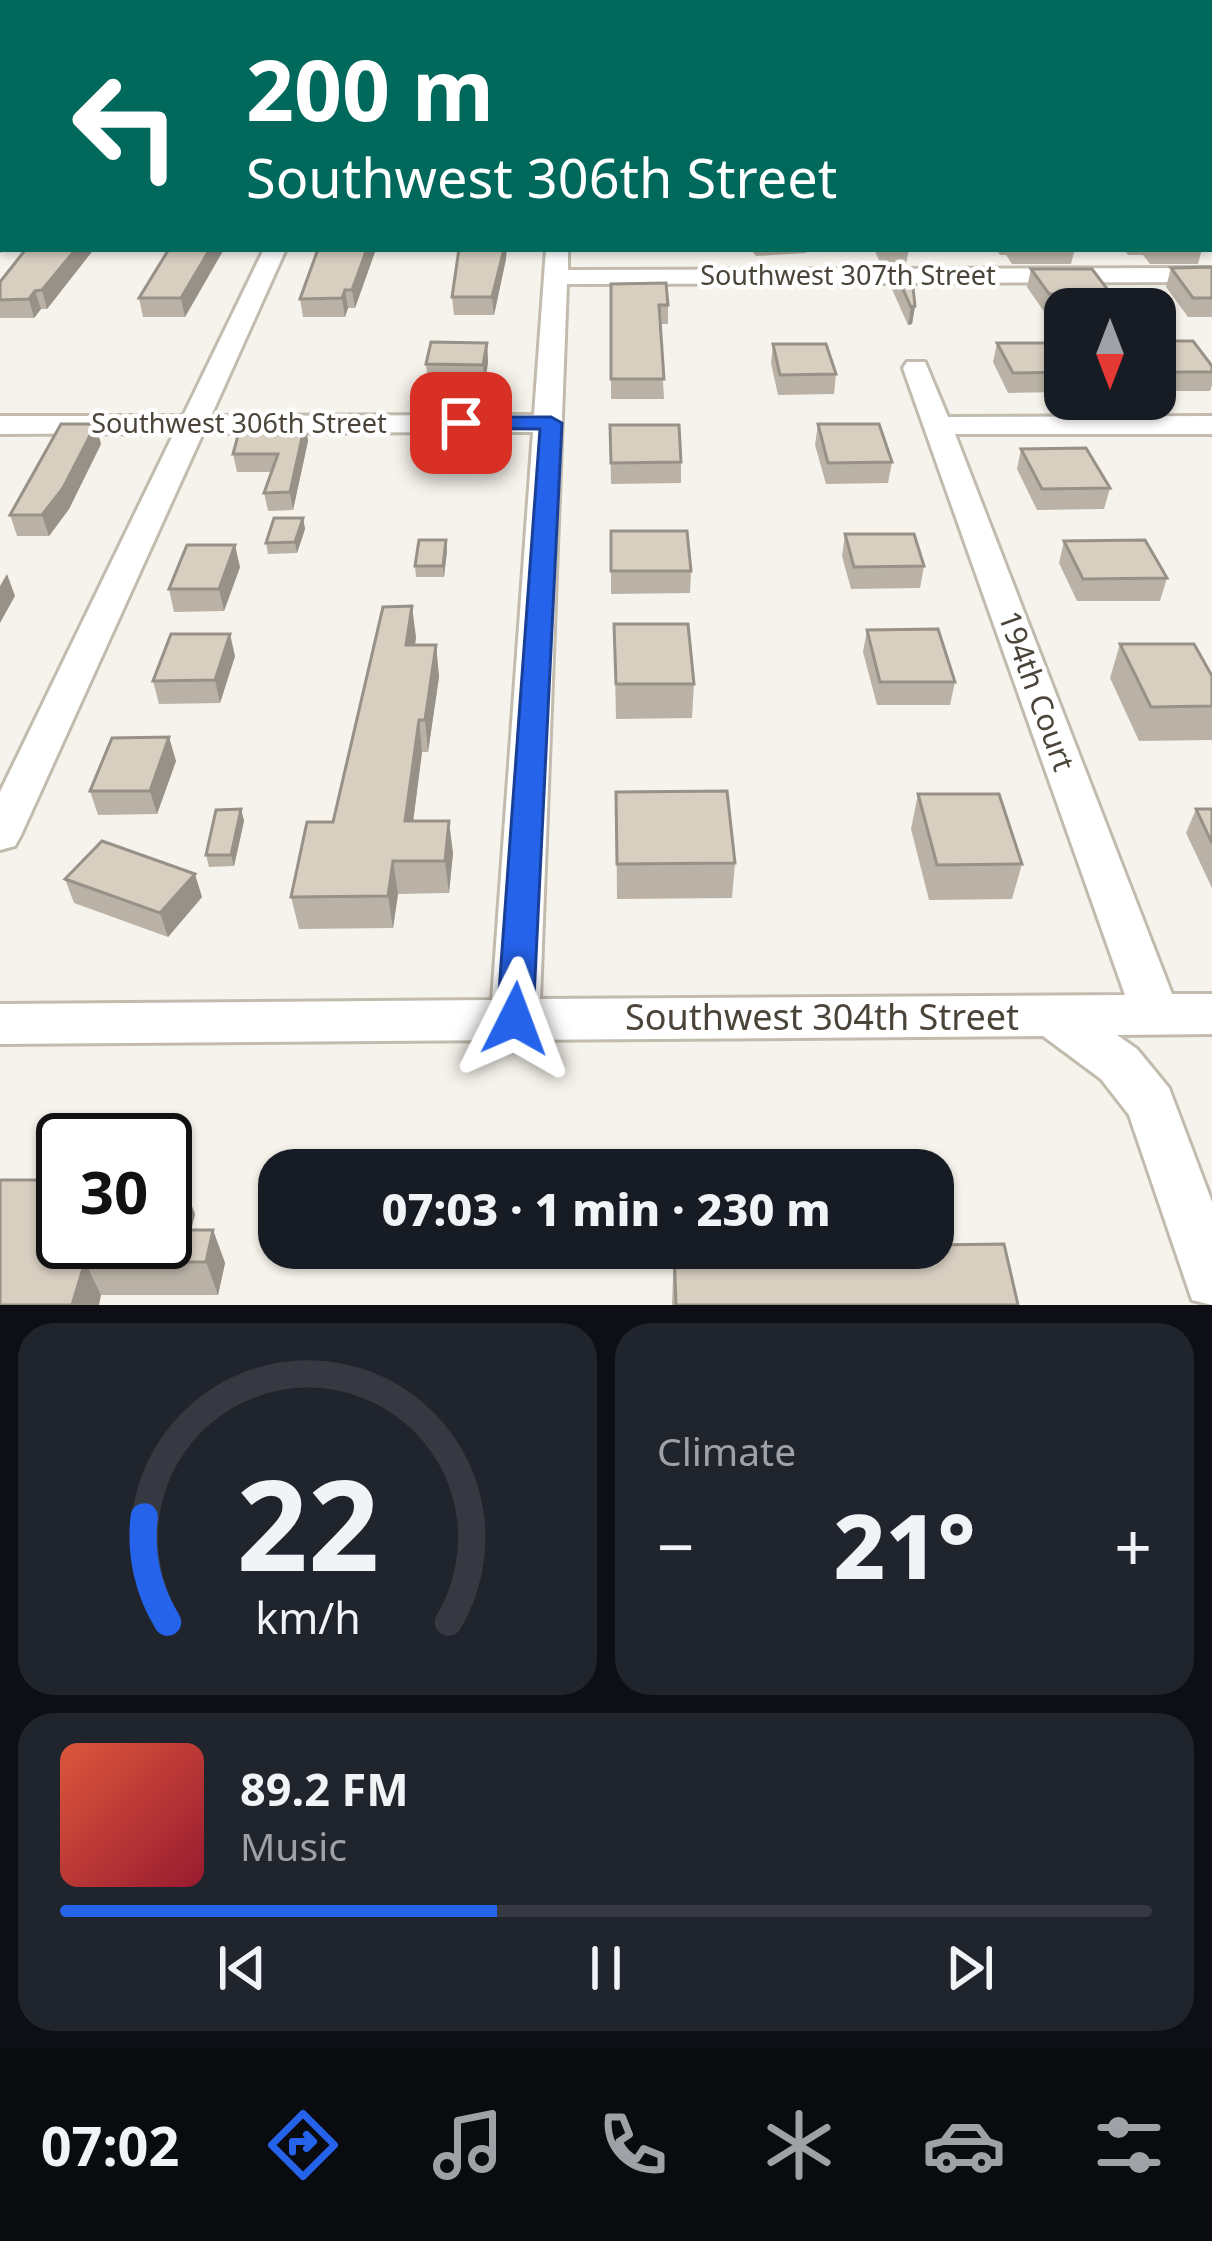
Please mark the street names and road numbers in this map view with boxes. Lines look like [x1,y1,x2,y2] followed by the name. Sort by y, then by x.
[700,256,996,293] street label: Southwest 307th Street
[91,404,387,441] street label: Southwest 306th Street
[989,605,1085,776] street label: 194th Court
[625,992,1019,1041] street label: Southwest 304th Street

